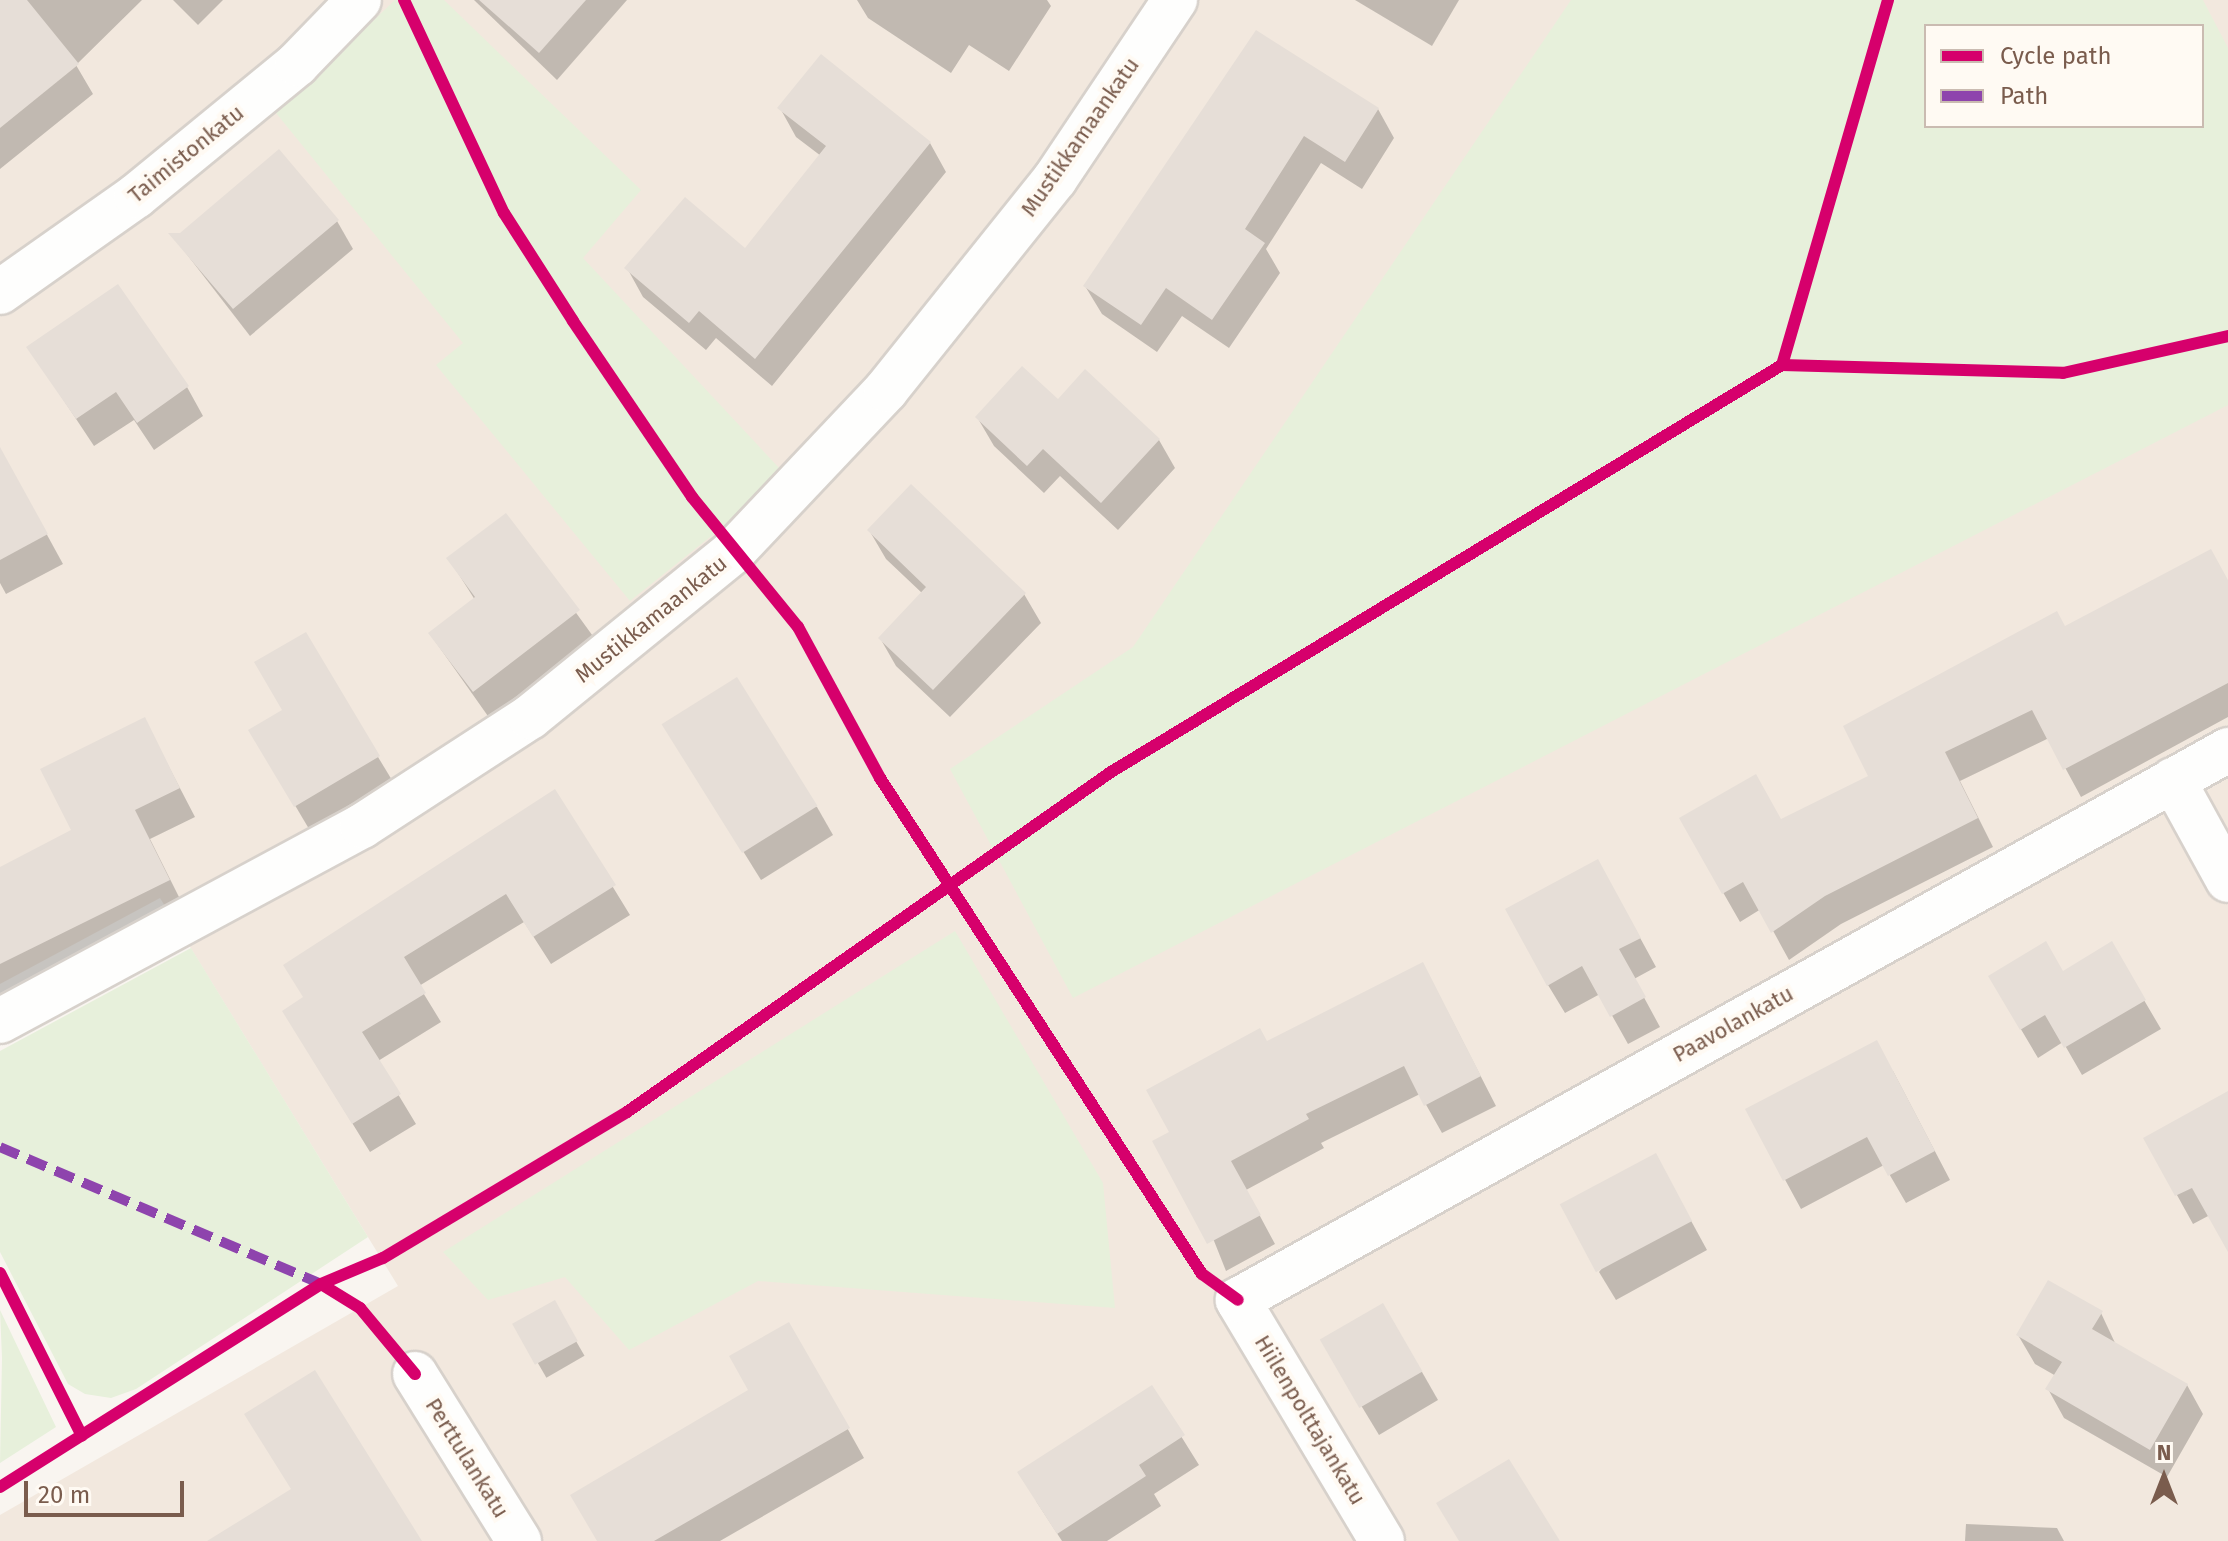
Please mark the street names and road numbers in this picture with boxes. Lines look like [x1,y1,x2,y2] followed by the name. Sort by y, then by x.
[1015,53,1145,221] street label: Mustikkamaankatu
[123,99,249,209] street label: Taimistonkatu
[570,550,732,688] street label: Mustikkamaankatu
[1668,980,1798,1068] street label: Paavolankatu
[1249,1330,1371,1510] street label: Hiilenpolttajankatu
[420,1393,514,1523] street label: Perttulankatu

